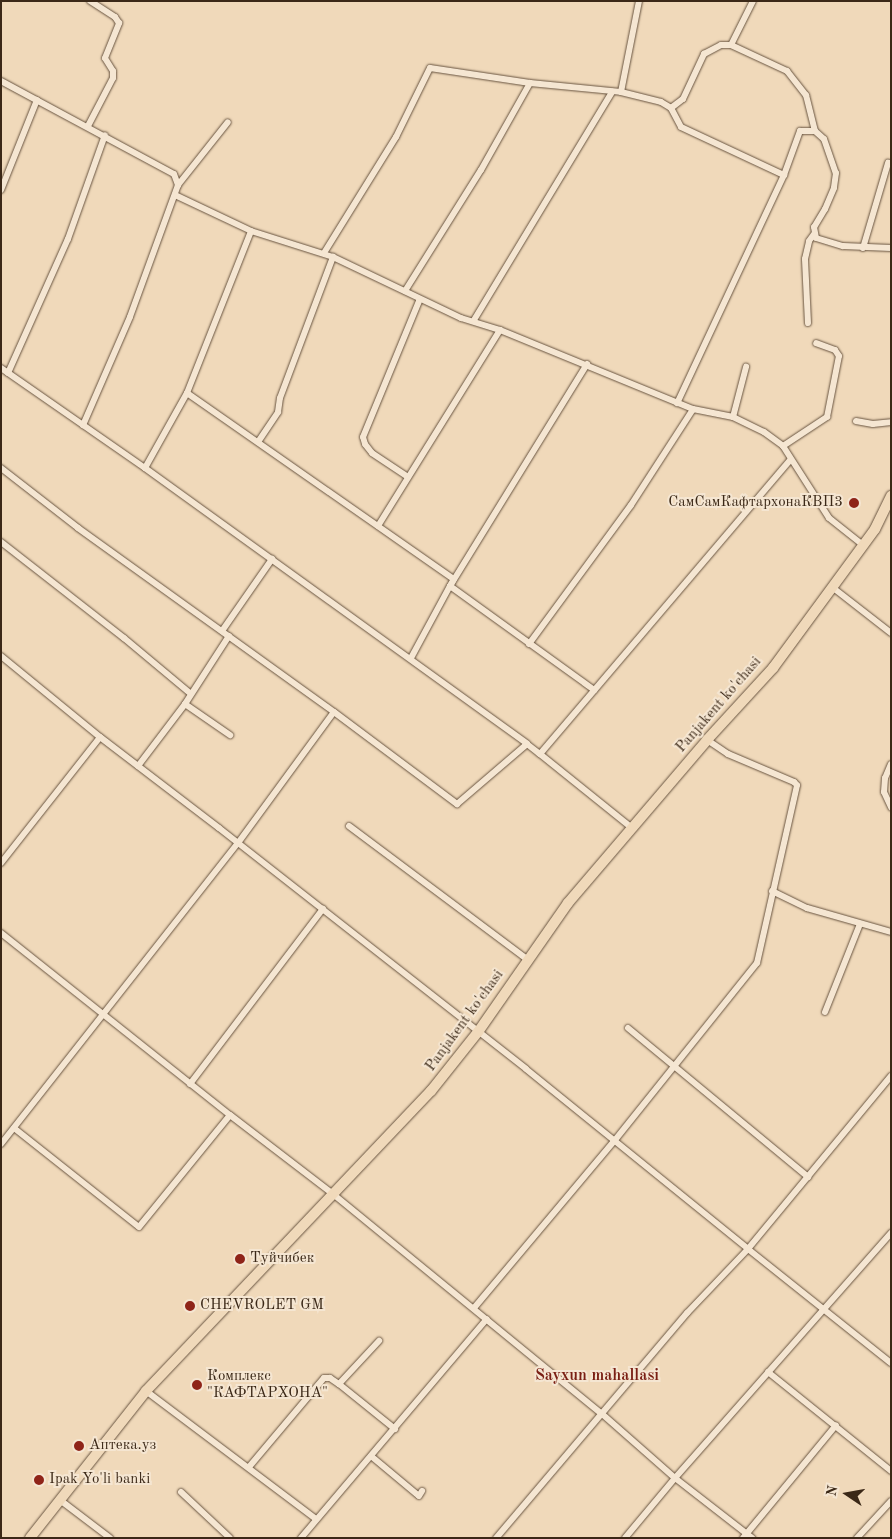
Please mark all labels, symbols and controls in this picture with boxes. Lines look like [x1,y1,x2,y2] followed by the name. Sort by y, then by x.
[668,494,843,512] place label: СамСамКафтархонаКВП3
[847,496,861,510] marker: СамСамКафтархонаКВП3
[673,653,765,757] street label: Panjakent ko'chasi
[422,967,508,1075] street label: Panjakent ko'chasi
[250,1250,314,1268] place label: Туйчибек
[234,1253,246,1265] marker: Туйчибек
[200,1297,324,1315] place label: CHEVROLET GM
[184,1300,196,1312] marker: CHEVROLET GM
[535,1366,659,1386] district label: Sayxun mahallasi
[207,1367,328,1402] place label: Комплекс "КАФТАРХОНА"
[191,1379,203,1391] marker: Комплекс "КАФТАРХОНА"
[89,1437,156,1455] place label: Аптека.уз
[73,1440,85,1452] marker: Аптека.уз
[822,1469,872,1519] north arrow
[49,1471,150,1489] place label: Ipak Yo'li banki
[33,1474,45,1486] marker: Ipak Yo'li banki
[824,1484,840,1498] text: N

